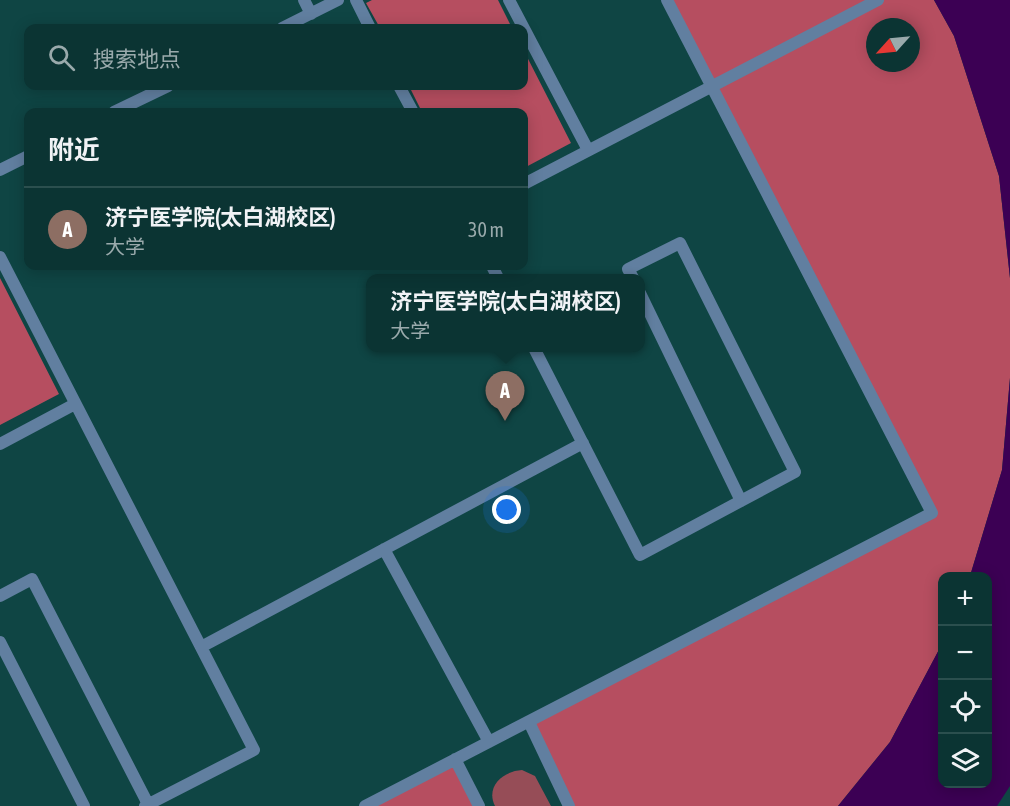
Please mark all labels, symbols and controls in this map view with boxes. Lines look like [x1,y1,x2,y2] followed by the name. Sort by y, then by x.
[866,18,920,72] north arrow
[24,24,528,90] search box
[45,41,78,74] icon: search
[93,46,181,72] text: 搜索地点
[48,135,100,165] text: 附近
[105,204,336,230] text: 济宁医学院(太白湖校区)
[63,218,72,241] text: A
[468,218,504,241] text: 30 m
[105,235,145,258] text: 大学
[366,274,645,352] popup
[390,288,621,314] text: 济宁医学院(太白湖校区)
[390,319,430,342] text: 大学
[486,372,524,421] pin: A
[492,495,521,524] your location
[938,572,992,788] map controls
[938,572,992,626] button: +
[938,626,992,680] button: −
[938,680,992,734] button: locate
[938,734,992,788] button: layers

